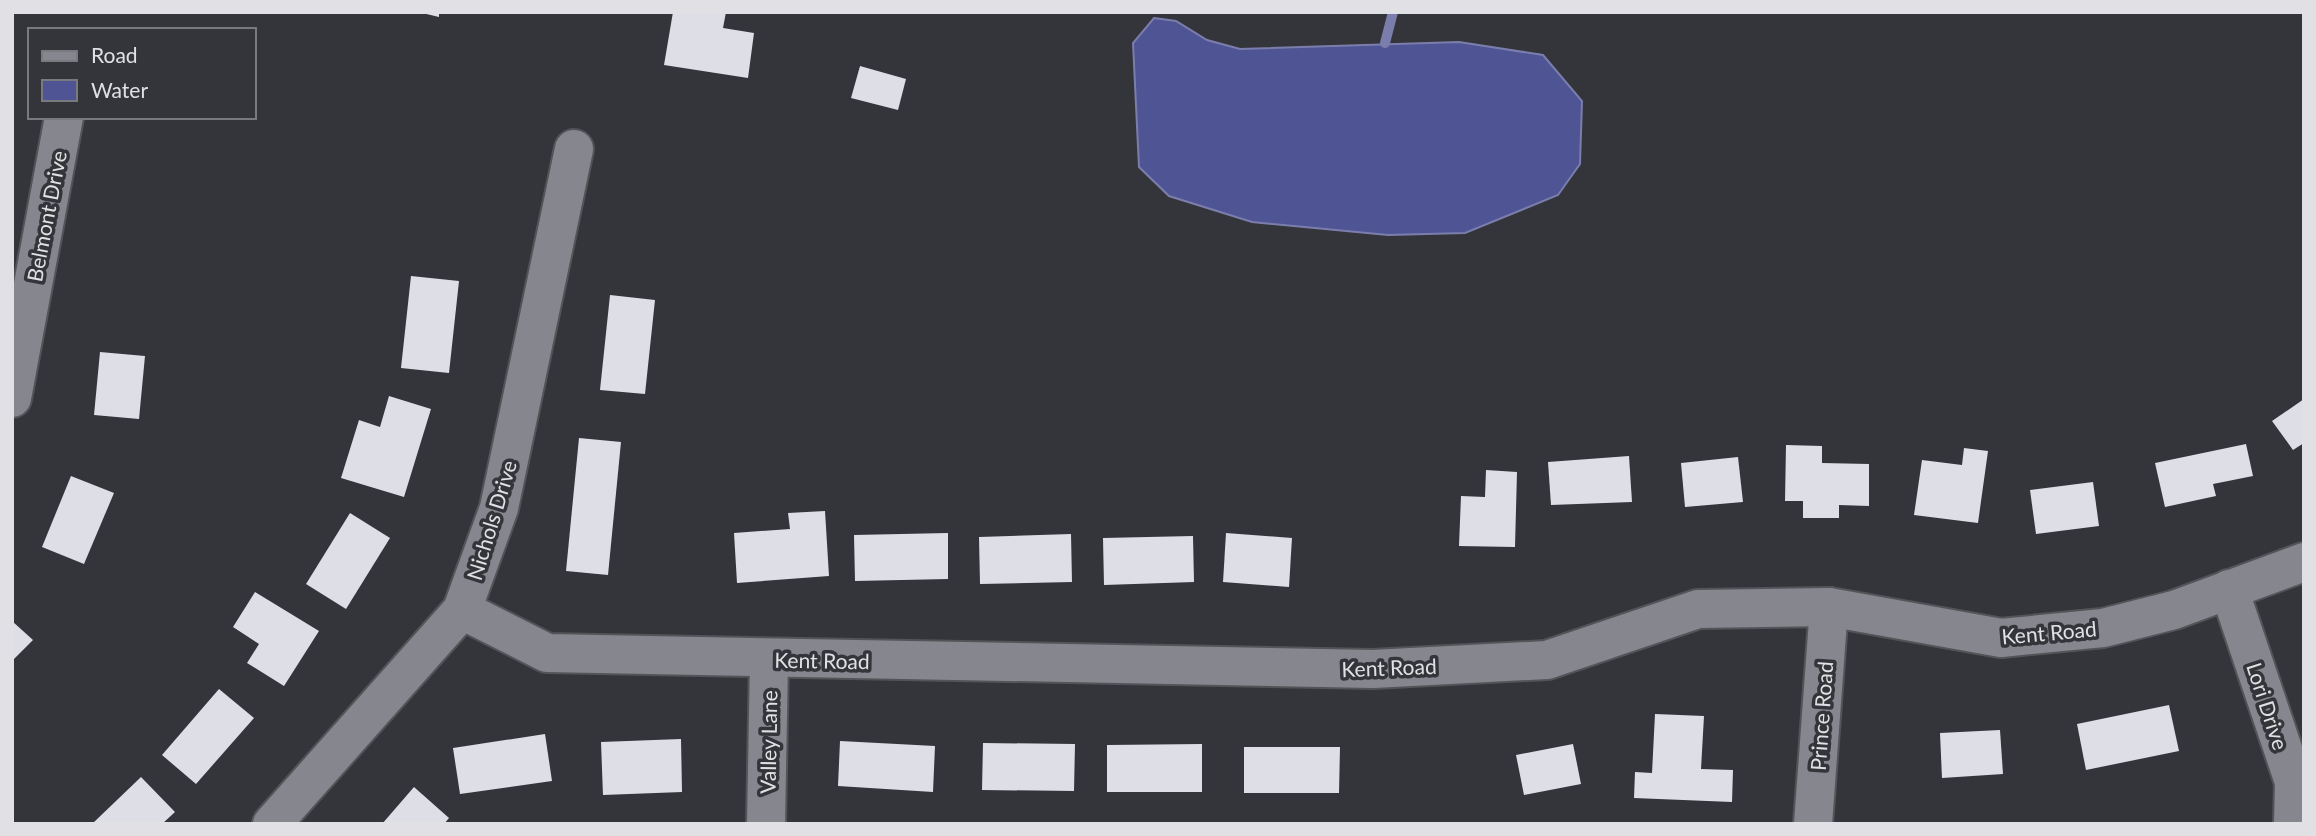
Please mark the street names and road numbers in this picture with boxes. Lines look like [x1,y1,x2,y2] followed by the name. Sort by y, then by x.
[21,148,71,284] street label: Belmont Drive
[461,457,521,583] street label: Nichols Drive
[2000,615,2098,649] street label: Kent Road
[774,647,870,673] street label: Kent Road
[1341,653,1437,681] street label: Kent Road
[2242,659,2294,753] street label: Lori Drive
[1805,660,1837,772] street label: Prince Road
[755,690,781,794] street label: Valley Lane

